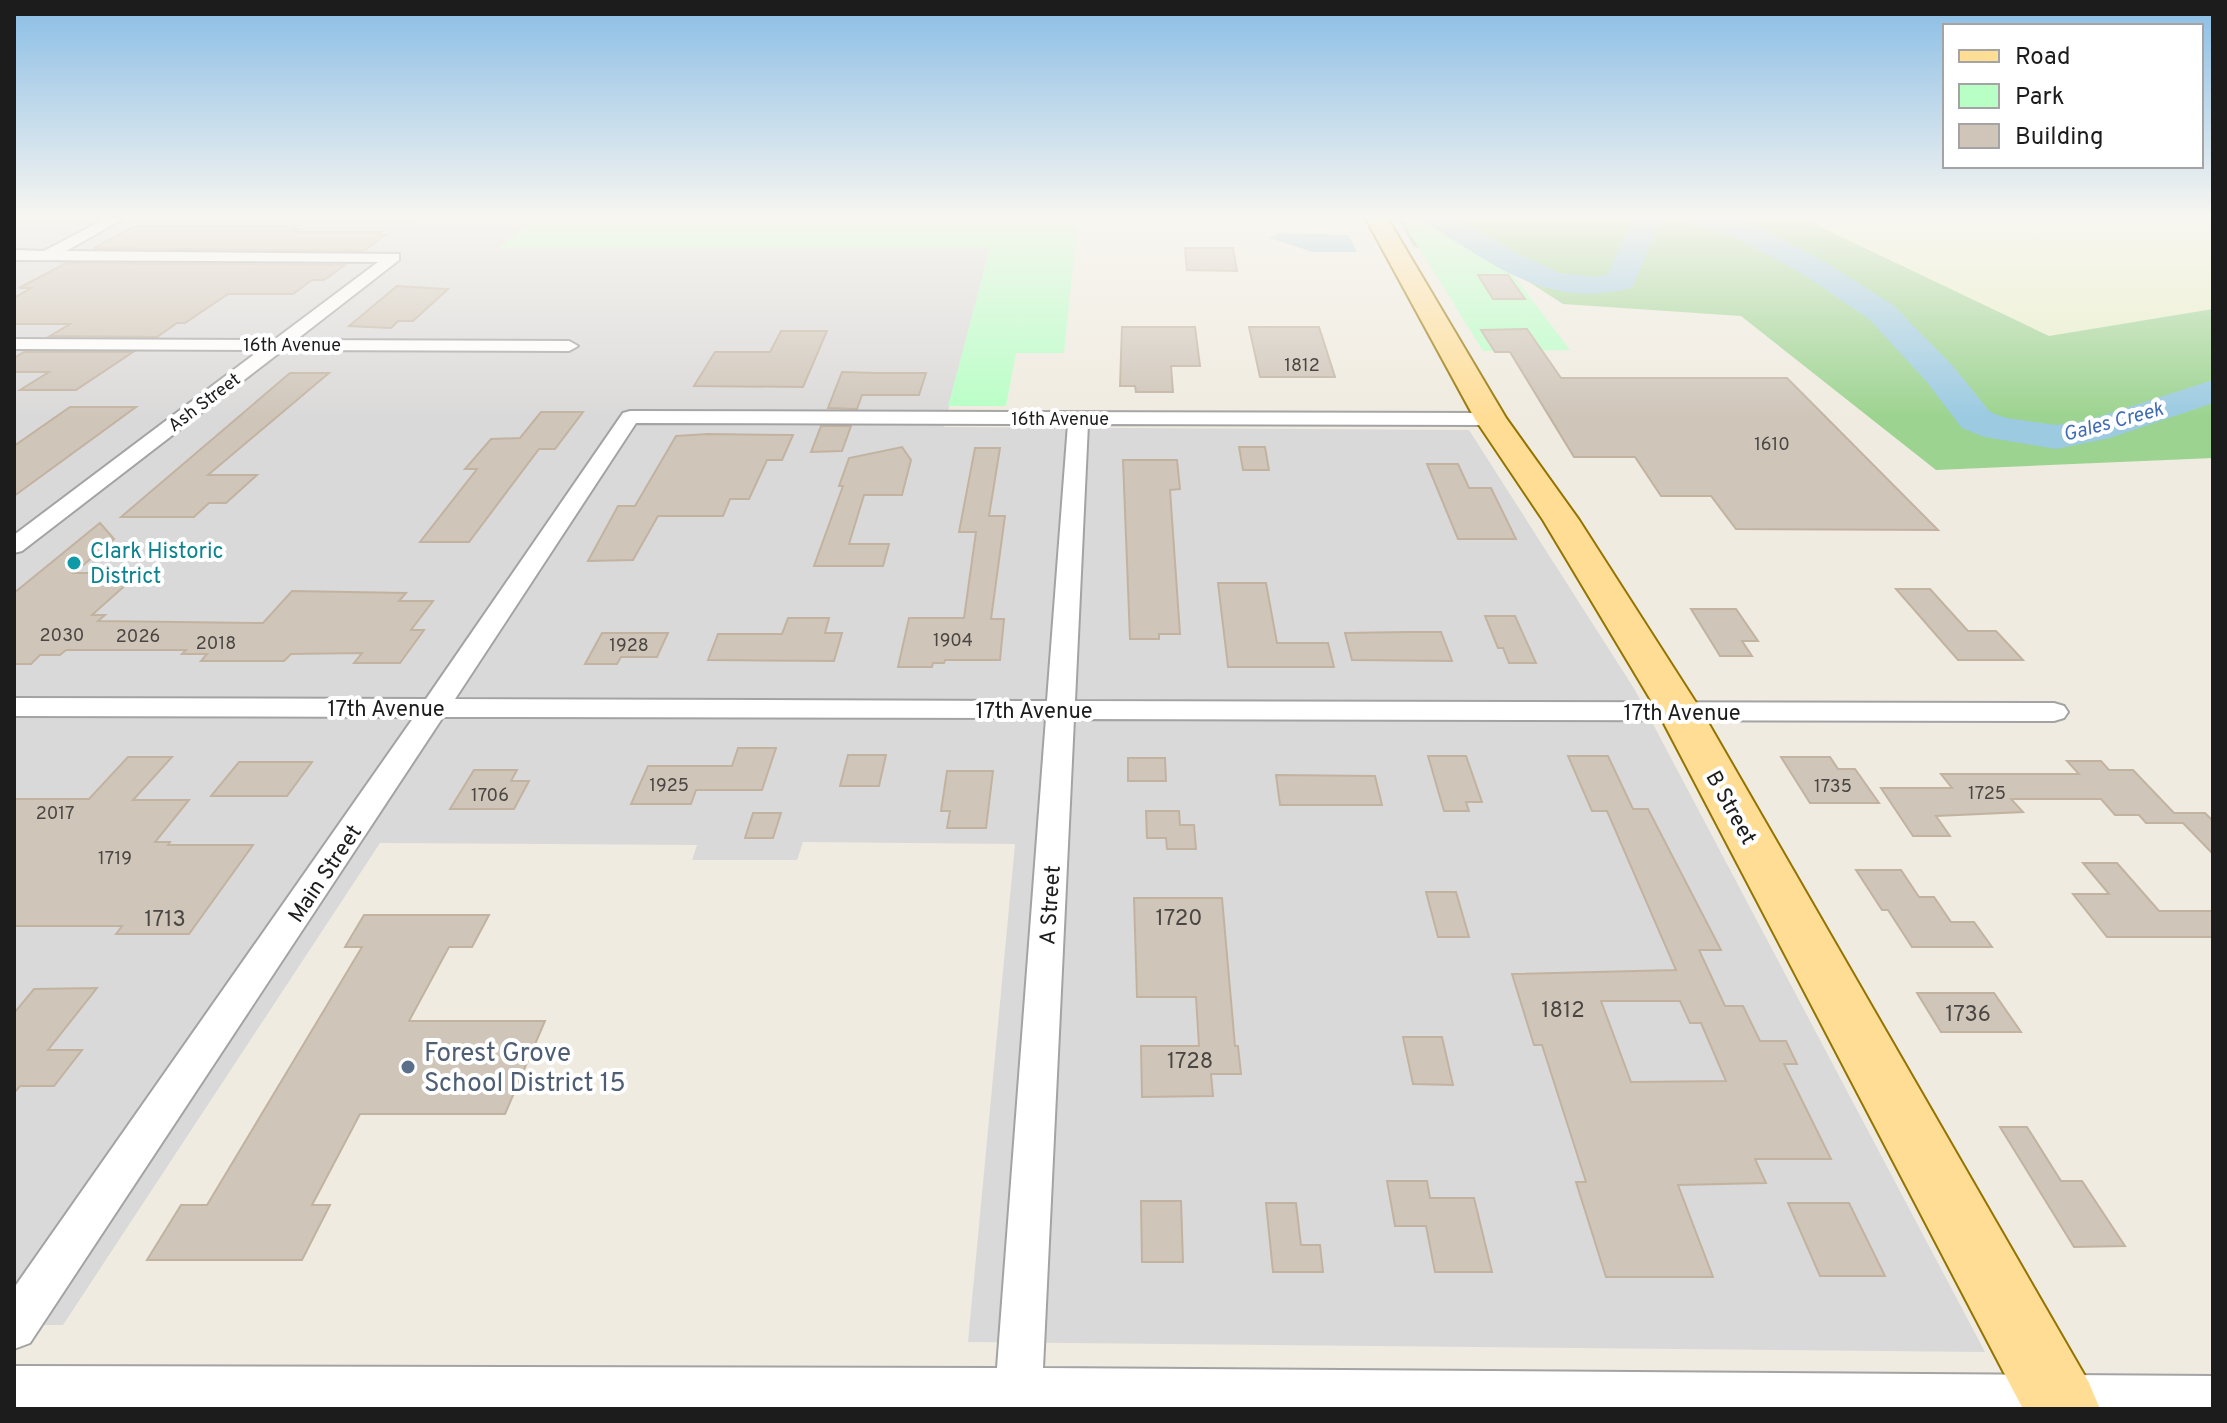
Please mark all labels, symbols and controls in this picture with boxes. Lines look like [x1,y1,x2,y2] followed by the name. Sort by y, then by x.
[1943,24,2203,168] legend
[2015,43,2071,73] text: Road
[2015,83,2065,113] text: Park
[2015,123,2104,153] text: Building
[243,335,341,358] street label: 16th Avenue
[1284,355,1320,378] house number: 1812
[164,369,246,438] street label: Ash Street
[2061,397,2167,449] water label: Gales Creek
[1011,409,1109,432] street label: 16th Avenue
[1754,434,1790,457] house number: 1610
[90,539,224,591] place label: Clark Historic District
[65,554,83,572] marker: Clark Historic District
[40,625,84,648] house number: 2030
[116,626,160,649] house number: 2026
[933,630,973,653] house number: 1904
[196,633,236,656] house number: 2018
[609,635,649,658] house number: 1928
[327,697,445,724] street label: 17th Avenue
[975,699,1093,726] street label: 17th Avenue
[1623,701,1741,728] street label: 17th Avenue
[1699,767,1761,850] street label: B Street
[649,775,689,798] house number: 1925
[1814,776,1852,799] house number: 1735
[1968,783,2006,806] house number: 1725
[471,785,509,808] house number: 1706
[36,803,74,826] house number: 2017
[283,820,369,929] street label: Main Street
[98,848,132,871] house number: 1719
[1035,864,1068,946] street label: A Street
[1156,906,1202,933] house number: 1720
[144,907,186,934] house number: 1713
[1541,998,1585,1025] house number: 1812
[1945,1002,1991,1029] house number: 1736
[424,1038,626,1101] place label: Forest Grove School District 15
[1167,1049,1213,1076] house number: 1728
[399,1058,417,1076] marker: Forest Grove School District 15

